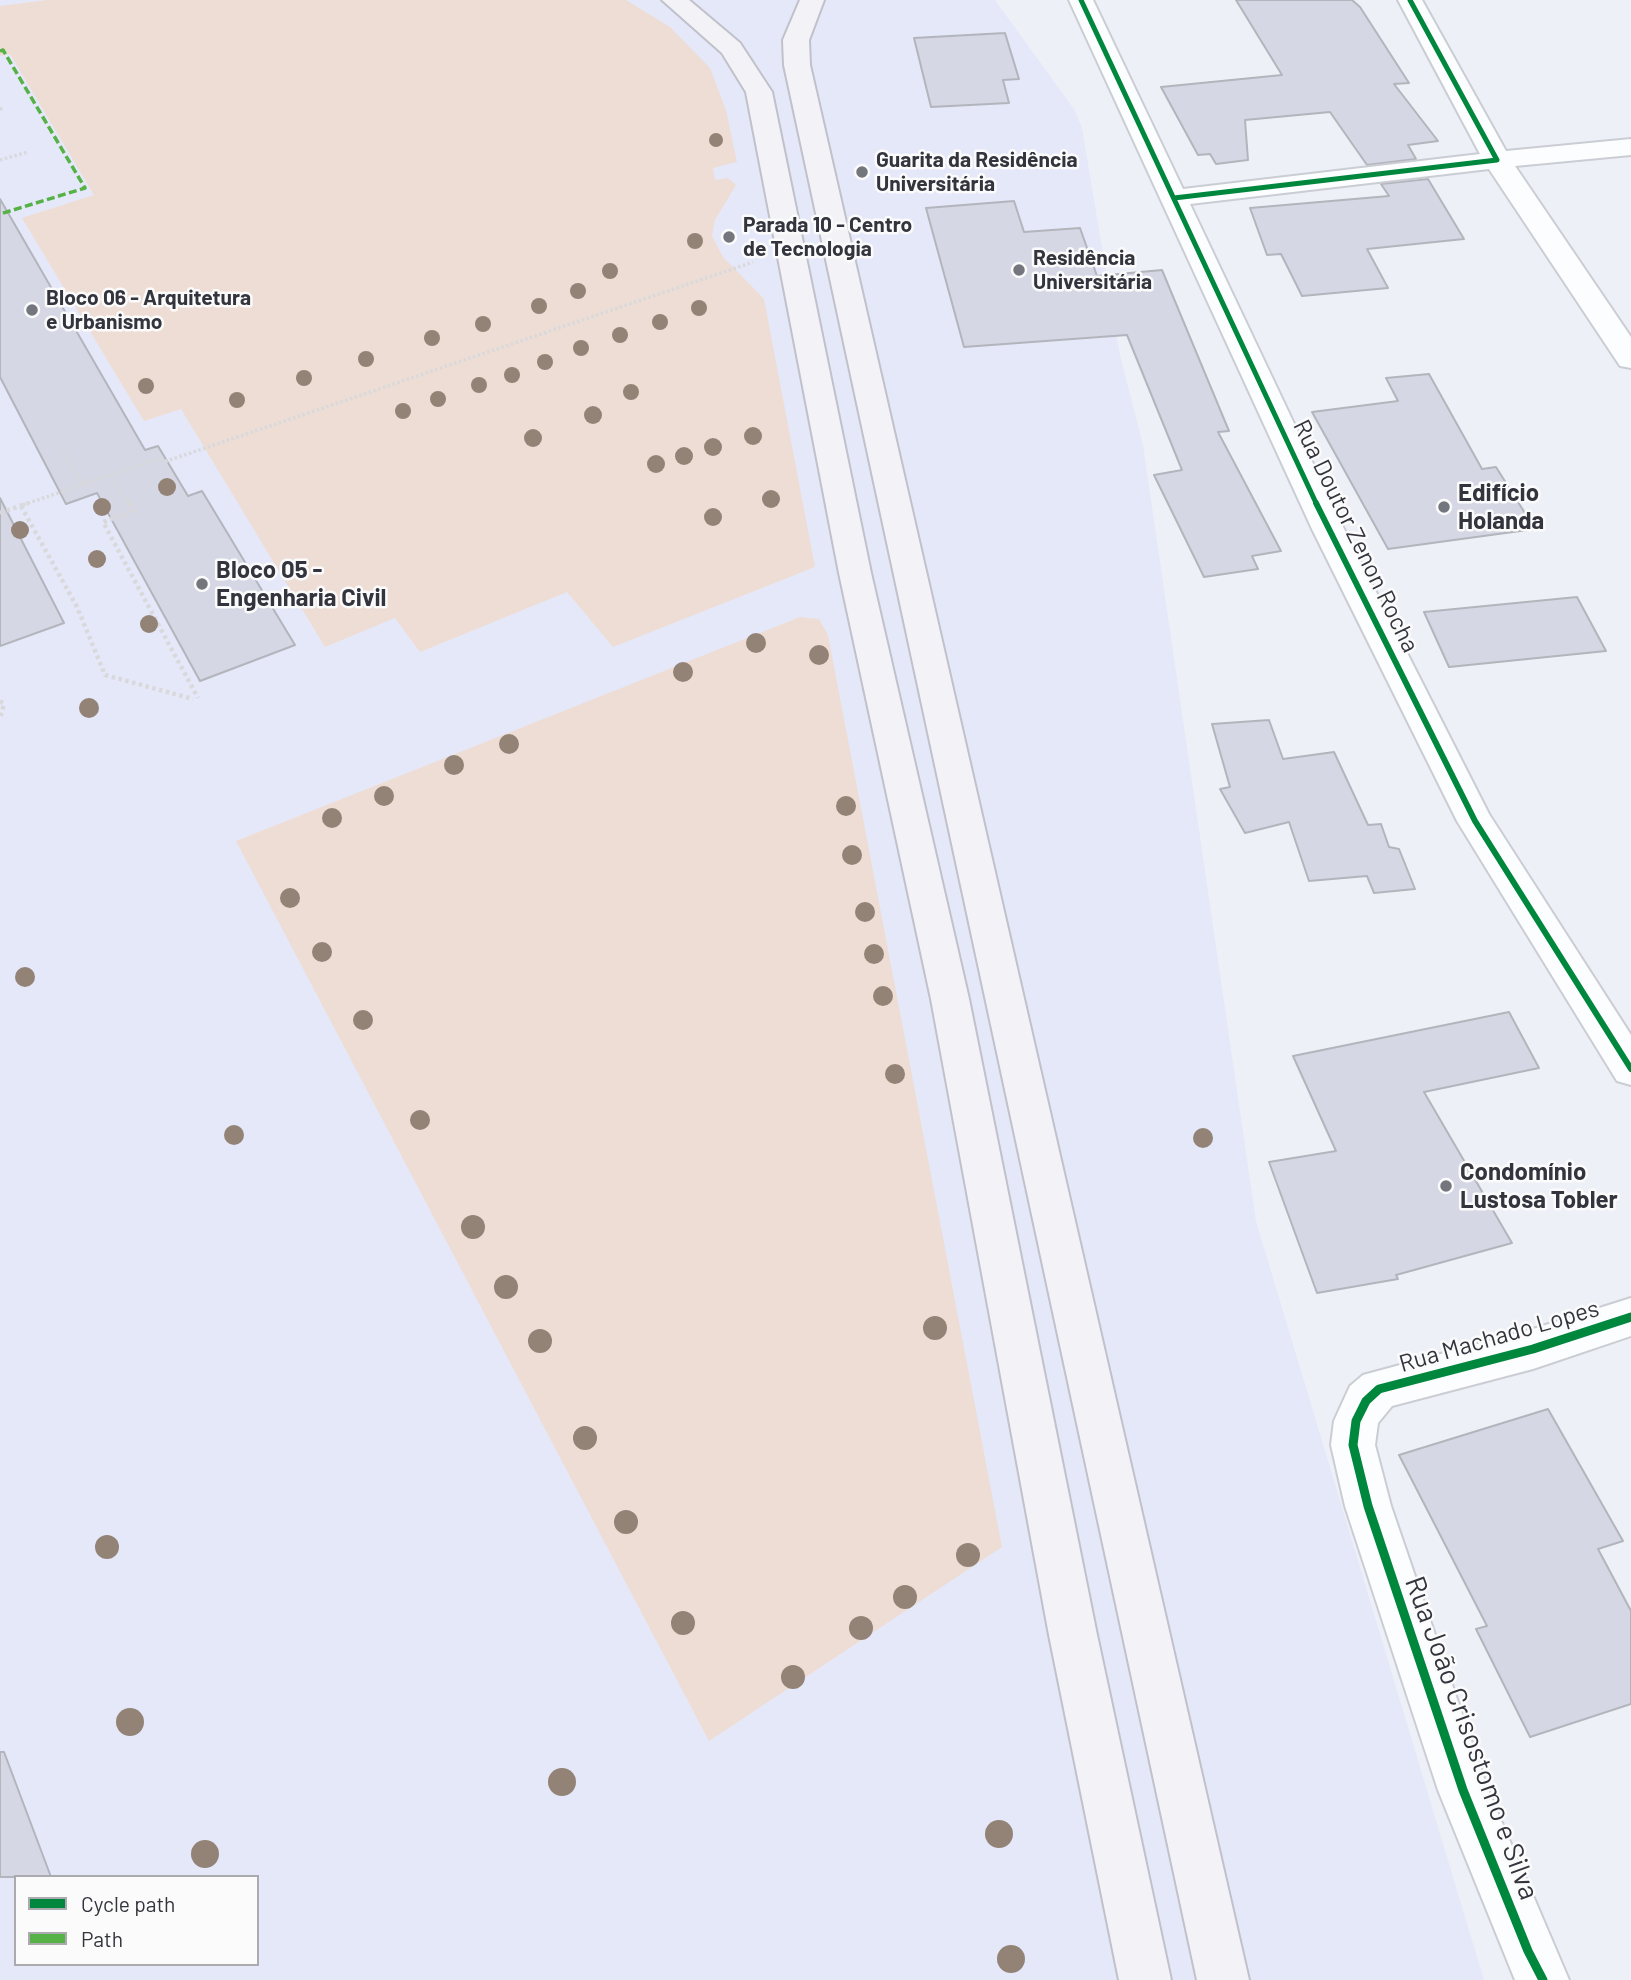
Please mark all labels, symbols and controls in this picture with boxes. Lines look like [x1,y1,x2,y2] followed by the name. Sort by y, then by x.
[876,147,1078,197] place label: Guarita da Residência Universitária
[854,164,870,180] marker: Guarita da Residência Universitária
[743,212,912,262] place label: Parada 10 - Centro de Tecnologia
[721,229,737,245] marker: Parada 10 - Centro de Tecnologia
[1033,245,1152,295] place label: Residência Universitária
[1011,262,1027,278] marker: Residência Universitária
[46,285,251,335] place label: Bloco 06 - Arquitetura e Urbanismo
[24,302,40,318] marker: Bloco 06 - Arquitetura e Urbanismo
[1287,415,1425,657] street label: Rua Doutor Zenon Rocha
[1458,479,1544,535] place label: Edifício Holanda
[1436,499,1452,515] marker: Edifício Holanda
[216,556,386,612] place label: Bloco 05 - Engenharia Civil
[194,576,210,592] marker: Bloco 05 - Engenharia Civil
[1460,1158,1618,1214] place label: Condomínio Lustosa Tobler
[1438,1178,1454,1194] marker: Condomínio Lustosa Tobler
[1396,1294,1602,1378] street label: Rua Machado Lopes
[1398,1572,1546,1904] street label: Rua João Crisostomo e Silva
[14,1875,259,1966] legend
[81,1891,175,1916] text: Cycle path
[81,1926,123,1951] text: Path

